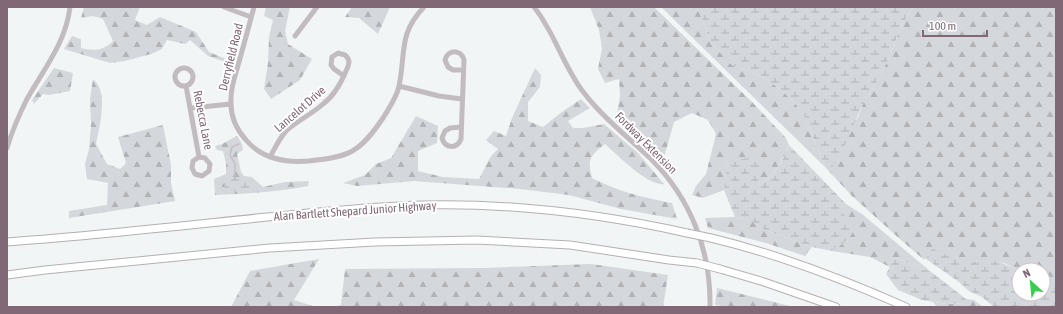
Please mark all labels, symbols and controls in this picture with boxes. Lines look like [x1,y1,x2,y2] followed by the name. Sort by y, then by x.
[923,12,987,38] scale bar
[929,19,956,33] text: 100 m
[216,22,246,92] street label: Derryfield Road
[272,83,328,135] street label: Lancelot Drive
[190,89,216,151] street label: Rebecca Lane
[612,109,680,177] street label: Fordway Extension
[273,198,437,224] street label: Alan Bartlett Shepard Junior Highway
[1011,262,1051,302] north arrow
[1021,266,1032,280] text: N

